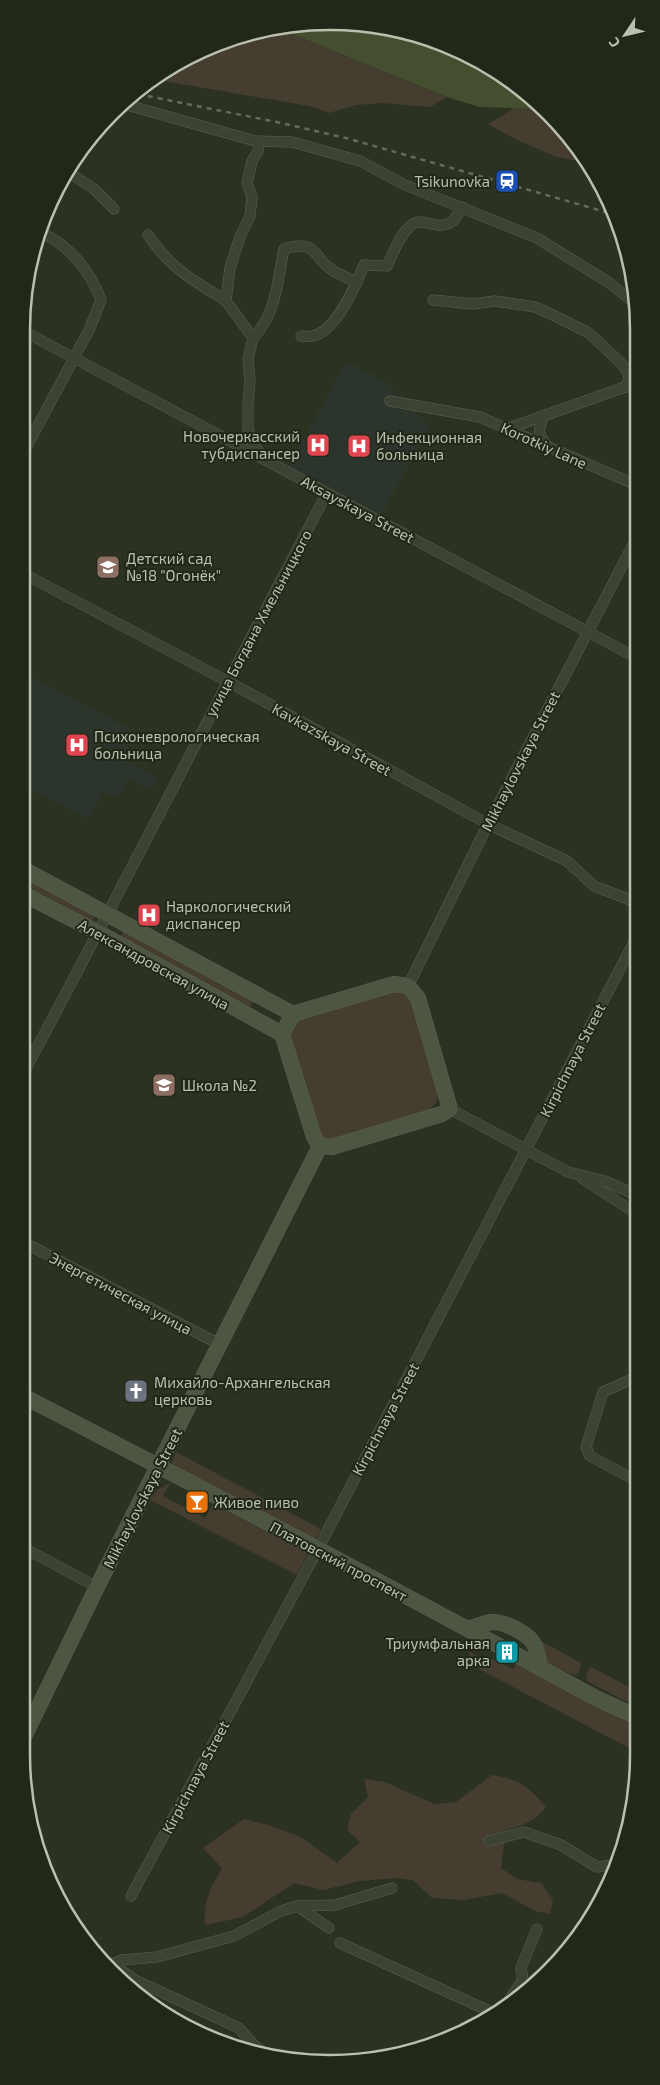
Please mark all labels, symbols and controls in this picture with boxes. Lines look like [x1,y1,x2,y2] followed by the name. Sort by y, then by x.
[600,10,650,60] north arrow
[605,34,623,51] text: С
[494,168,520,194] station icon: Tsikunovka
[414,172,490,190] place label: Tsikunovka
[498,418,590,472] street label: Korotkiy Lane
[183,427,300,463] place label: Новочеркасский тубдиспансер
[376,428,482,463] place label: Инфекционная больница
[305,432,331,458] hospital icon: Новочеркасский тубдиспансер
[346,433,372,459] hospital icon: Инфекционная больница
[298,472,418,547] street label: Aksayskaya Street
[201,526,316,720] street label: улица Богдана Хмельницкого
[126,549,221,584] place label: Детский сад №18 "Огонёк"
[95,554,121,580] school or university icon: Детский сад №18 "Огонёк"
[477,688,563,834] street label: Mikhaylovskaya Street
[269,699,395,779] street label: Kavkazskaya Street
[94,727,260,762] place label: Психоневрологическая больница
[64,732,90,758] hospital icon: Психоневрологическая больница
[166,897,291,932] place label: Наркологический диспансер
[136,902,162,928] hospital icon: Наркологический диспансер
[75,915,233,1014] street label: Александровская улица
[536,1000,609,1120] street label: Kirpichnaya Street
[151,1072,177,1098] school or university icon: Школа №2
[182,1076,257,1094] place label: Школа №2
[46,1248,195,1339] street label: Энергетическая улица
[348,1359,422,1478] street label: Kirpichnaya Street
[154,1373,331,1408] place label: Михайло-Архангельская церковь
[123,1378,149,1404] church icon: Михайло-Архангельская церковь
[99,1425,185,1571] street label: Mikhaylovskaya Street
[184,1489,210,1515] bar icon: Живое пиво
[214,1493,299,1511] place label: Живое пиво
[267,1517,411,1605] street label: Платовский проспект
[385,1634,490,1669] place label: Триумфальная арка
[494,1639,520,1665] building icon: Триумфальная арка
[158,1717,232,1836] street label: Kirpichnaya Street

